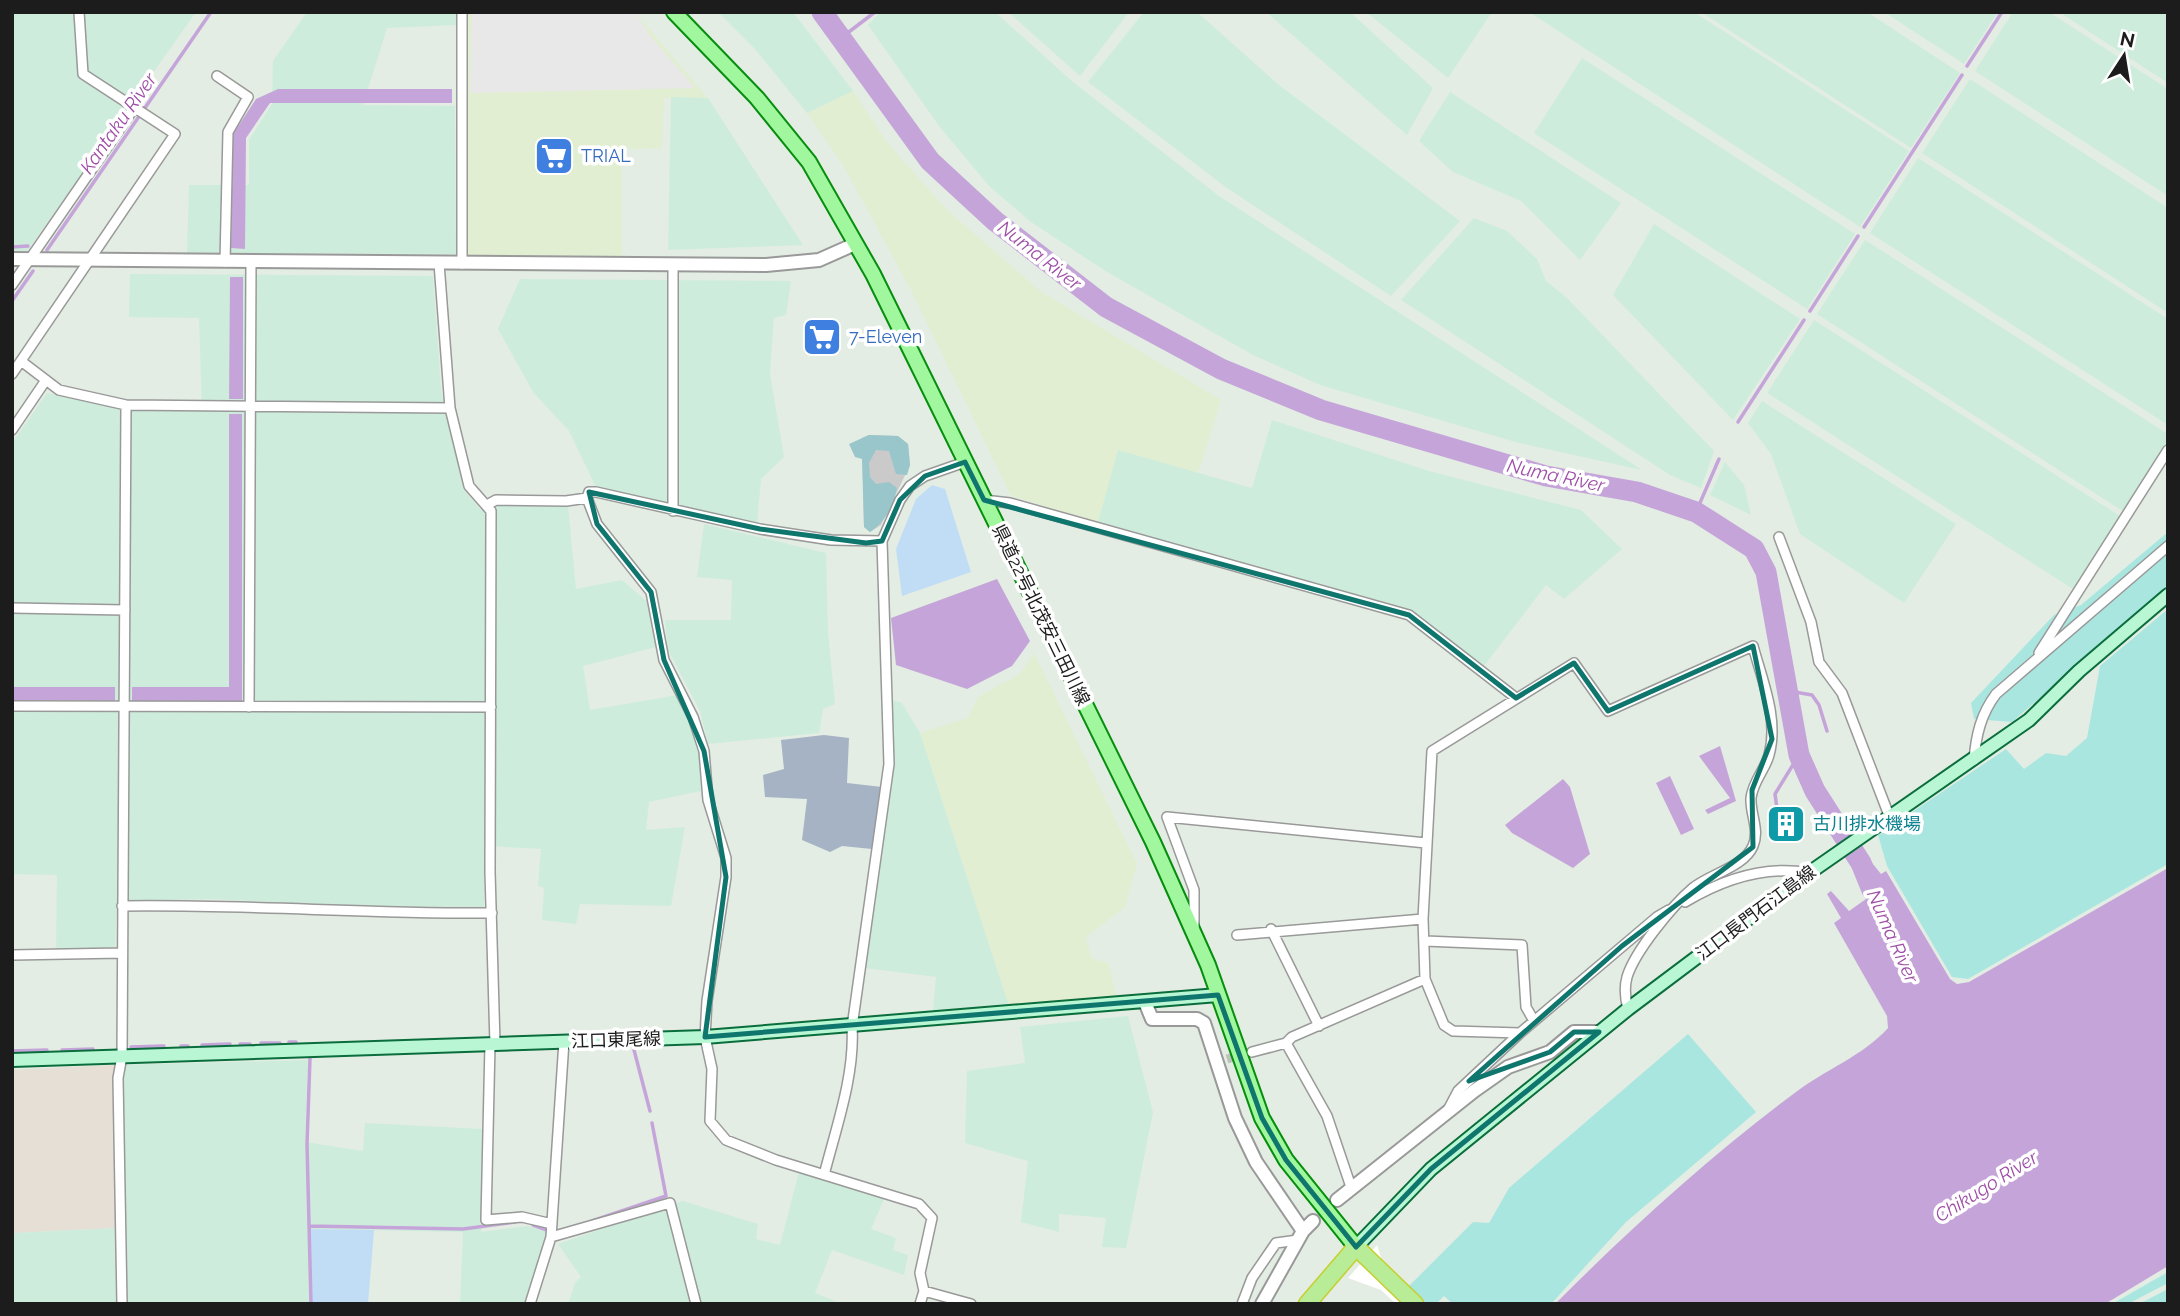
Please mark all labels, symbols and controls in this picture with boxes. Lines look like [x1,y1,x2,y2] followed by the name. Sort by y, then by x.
[2089,21,2159,91] north arrow
[2118,27,2137,52] text: N
[75,67,162,178] water label: Kantaku River
[533,135,575,177] supermarket icon: TRIAL
[581,145,631,166] place label: TRIAL
[994,216,1087,295] water label: Numa River
[801,316,843,358] supermarket icon: 7-Eleven
[849,326,922,347] place label: 7-Eleven
[1505,454,1608,496] water label: Numa River
[988,521,1094,709] street label: 県道22号北茂安三田川線
[1765,803,1807,845] building icon: 古川排水機場
[1813,813,1921,834] place label: 古川排水機場
[1692,861,1820,964] street label: 江口長門石江島線
[1863,886,1924,987] water label: Numa River
[571,1027,661,1052] street label: 江口東尾線
[1931,1145,2043,1226] water label: Chikugo River

